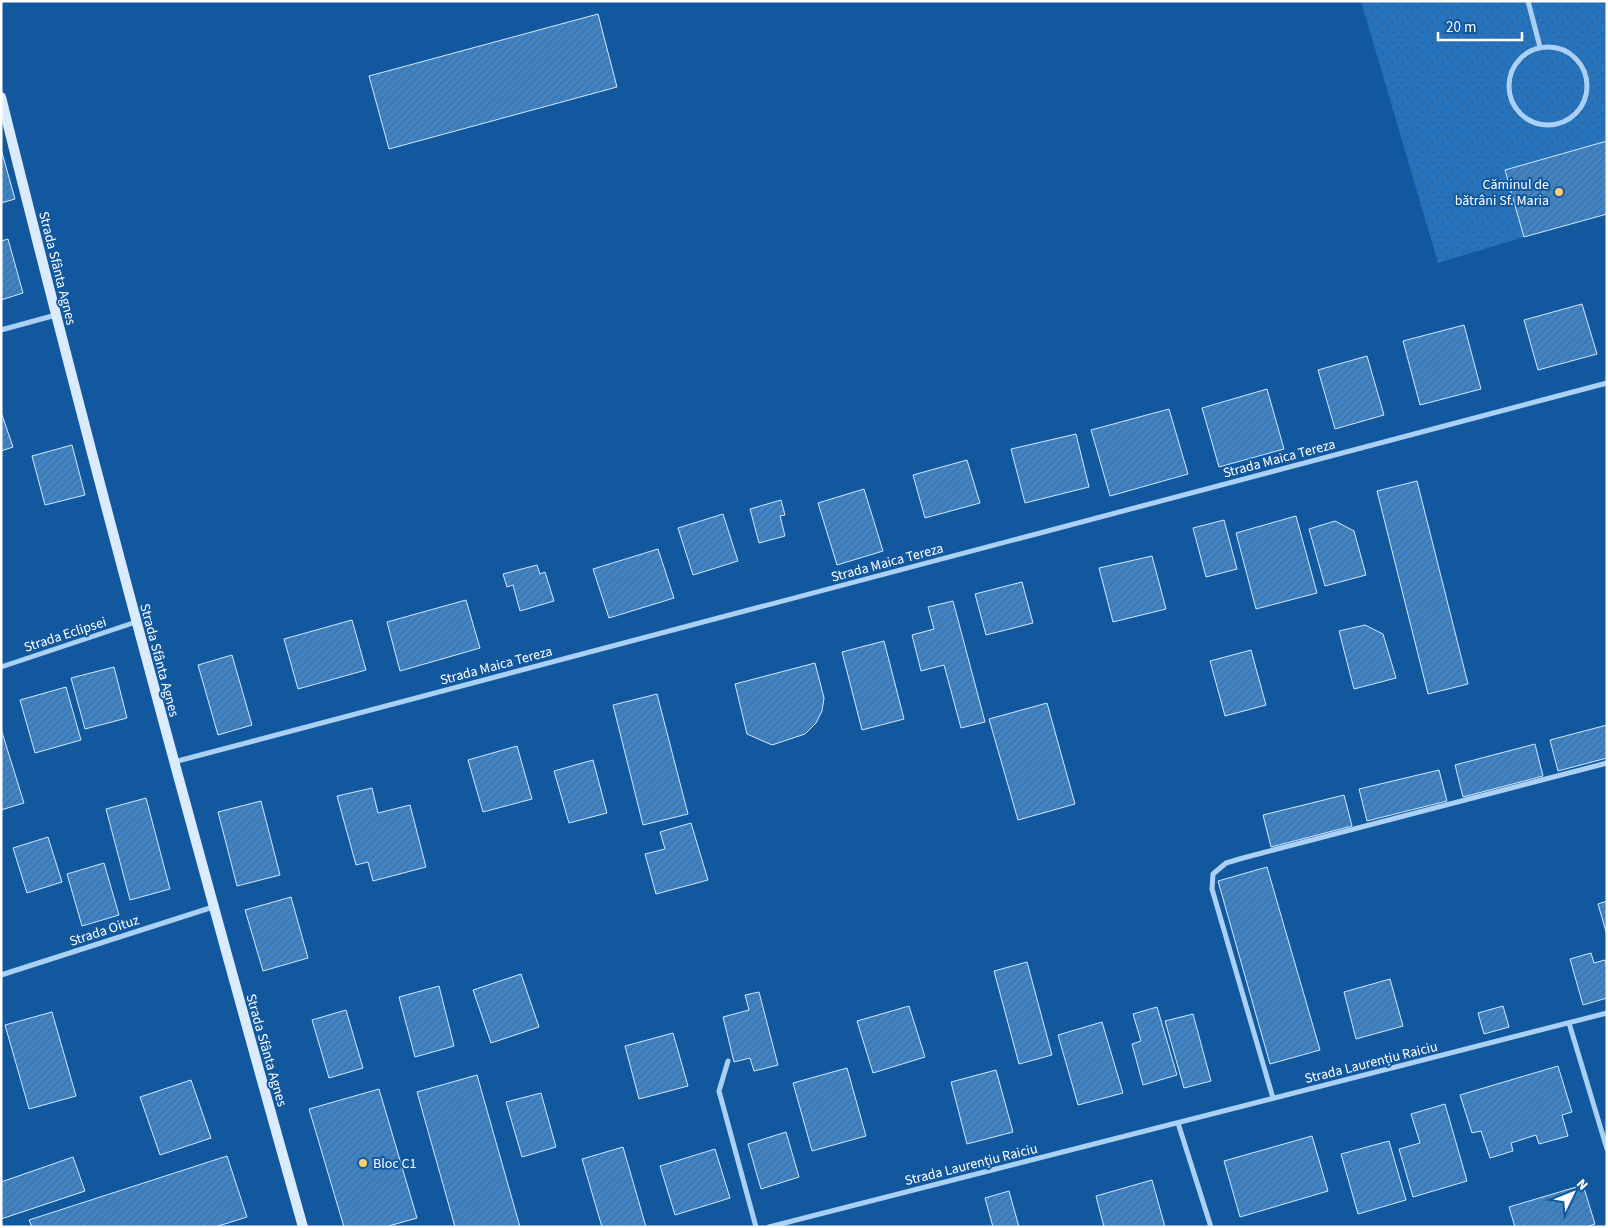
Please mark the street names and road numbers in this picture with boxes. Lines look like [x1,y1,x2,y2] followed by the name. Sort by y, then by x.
[33,209,81,327] street label: Strada Sfânta Agnes
[1221,434,1338,484] street label: Strada Maica Tereza
[829,538,946,588] street label: Strada Maica Tereza
[134,601,184,719] street label: Strada Sfânta Agnes
[21,612,109,658] street label: Strada Eclipsei
[438,641,555,691] street label: Strada Maica Tereza
[67,910,142,952] street label: Strada Oituz
[240,992,292,1109] street label: Strada Sfânta Agnes
[1303,1037,1440,1089] street label: Strada Laurențiu Raiciu
[903,1139,1040,1191] street label: Strada Laurențiu Raiciu

